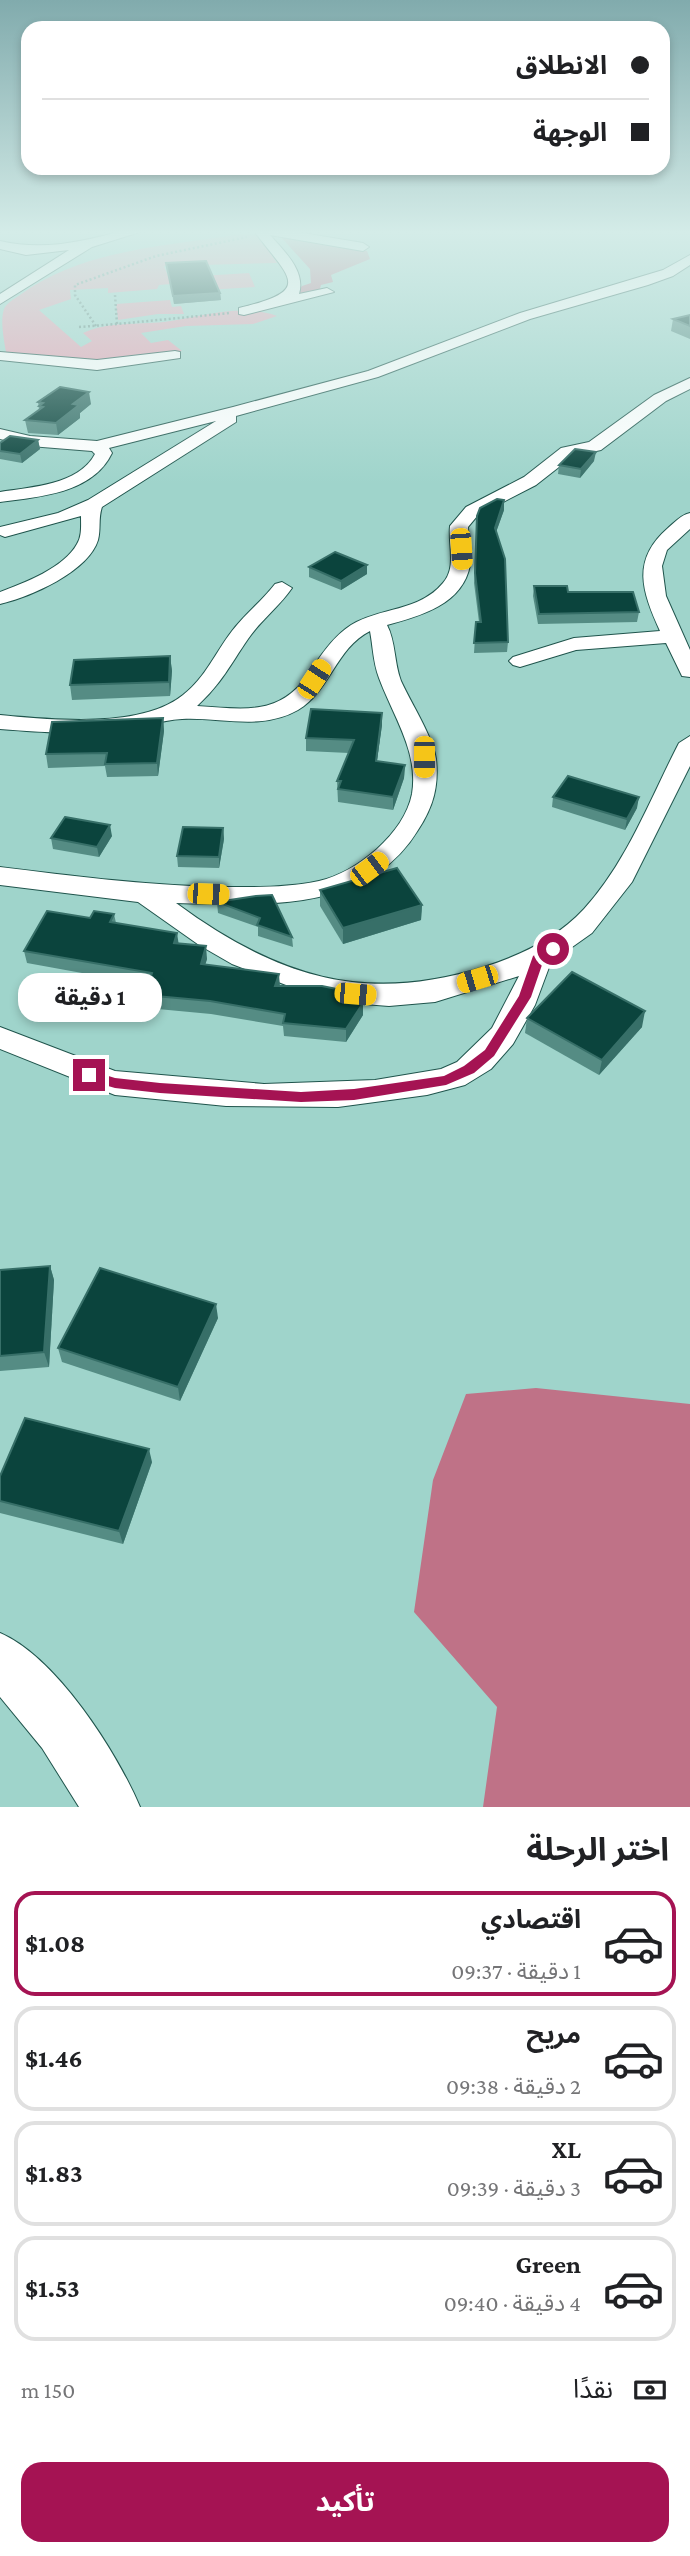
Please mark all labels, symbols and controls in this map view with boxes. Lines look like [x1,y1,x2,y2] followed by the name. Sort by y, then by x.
[516,51,607,80] text: الانطلاق
[533,118,607,147] text: الوجهة
[450,527,473,571] car
[294,656,335,702] car
[414,736,435,778] car
[346,848,393,890] car
[187,883,230,905] car
[537,933,569,965] route start
[454,963,501,995] car
[17,974,161,1023] callout: 1 دقيقة
[334,982,377,1006] car
[55,984,125,1010] text: 1 دقيقة
[73,1059,105,1091] route end
[526,1831,669,1867] text: اختر الرحلة
[481,1905,581,1934] text: اقتصادي
[602,1912,665,1975] icon: car
[25,1929,85,1958] text: $1.08
[451,1958,581,1984] text: 1 دقيقة · 09:37
[526,2020,581,2049] text: مريح
[602,2027,665,2090] icon: car
[25,2044,83,2073] text: $1.46
[446,2073,581,2099] text: 2 دقيقة · 09:38
[552,2135,581,2164] text: XL
[602,2142,665,2205] icon: car
[25,2159,83,2188] text: $1.83
[447,2175,581,2201] text: 3 دقيقة · 09:39
[515,2250,581,2279] text: Green
[602,2257,665,2320] icon: car
[25,2274,80,2303] text: $1.53
[444,2290,581,2316] text: 4 دقيقة · 09:40
[631,2371,669,2409] icon: cash
[573,2375,613,2404] text: نقدًا
[21,2377,75,2403] text: 150 m
[21,2462,669,2542] button: تأكيد

